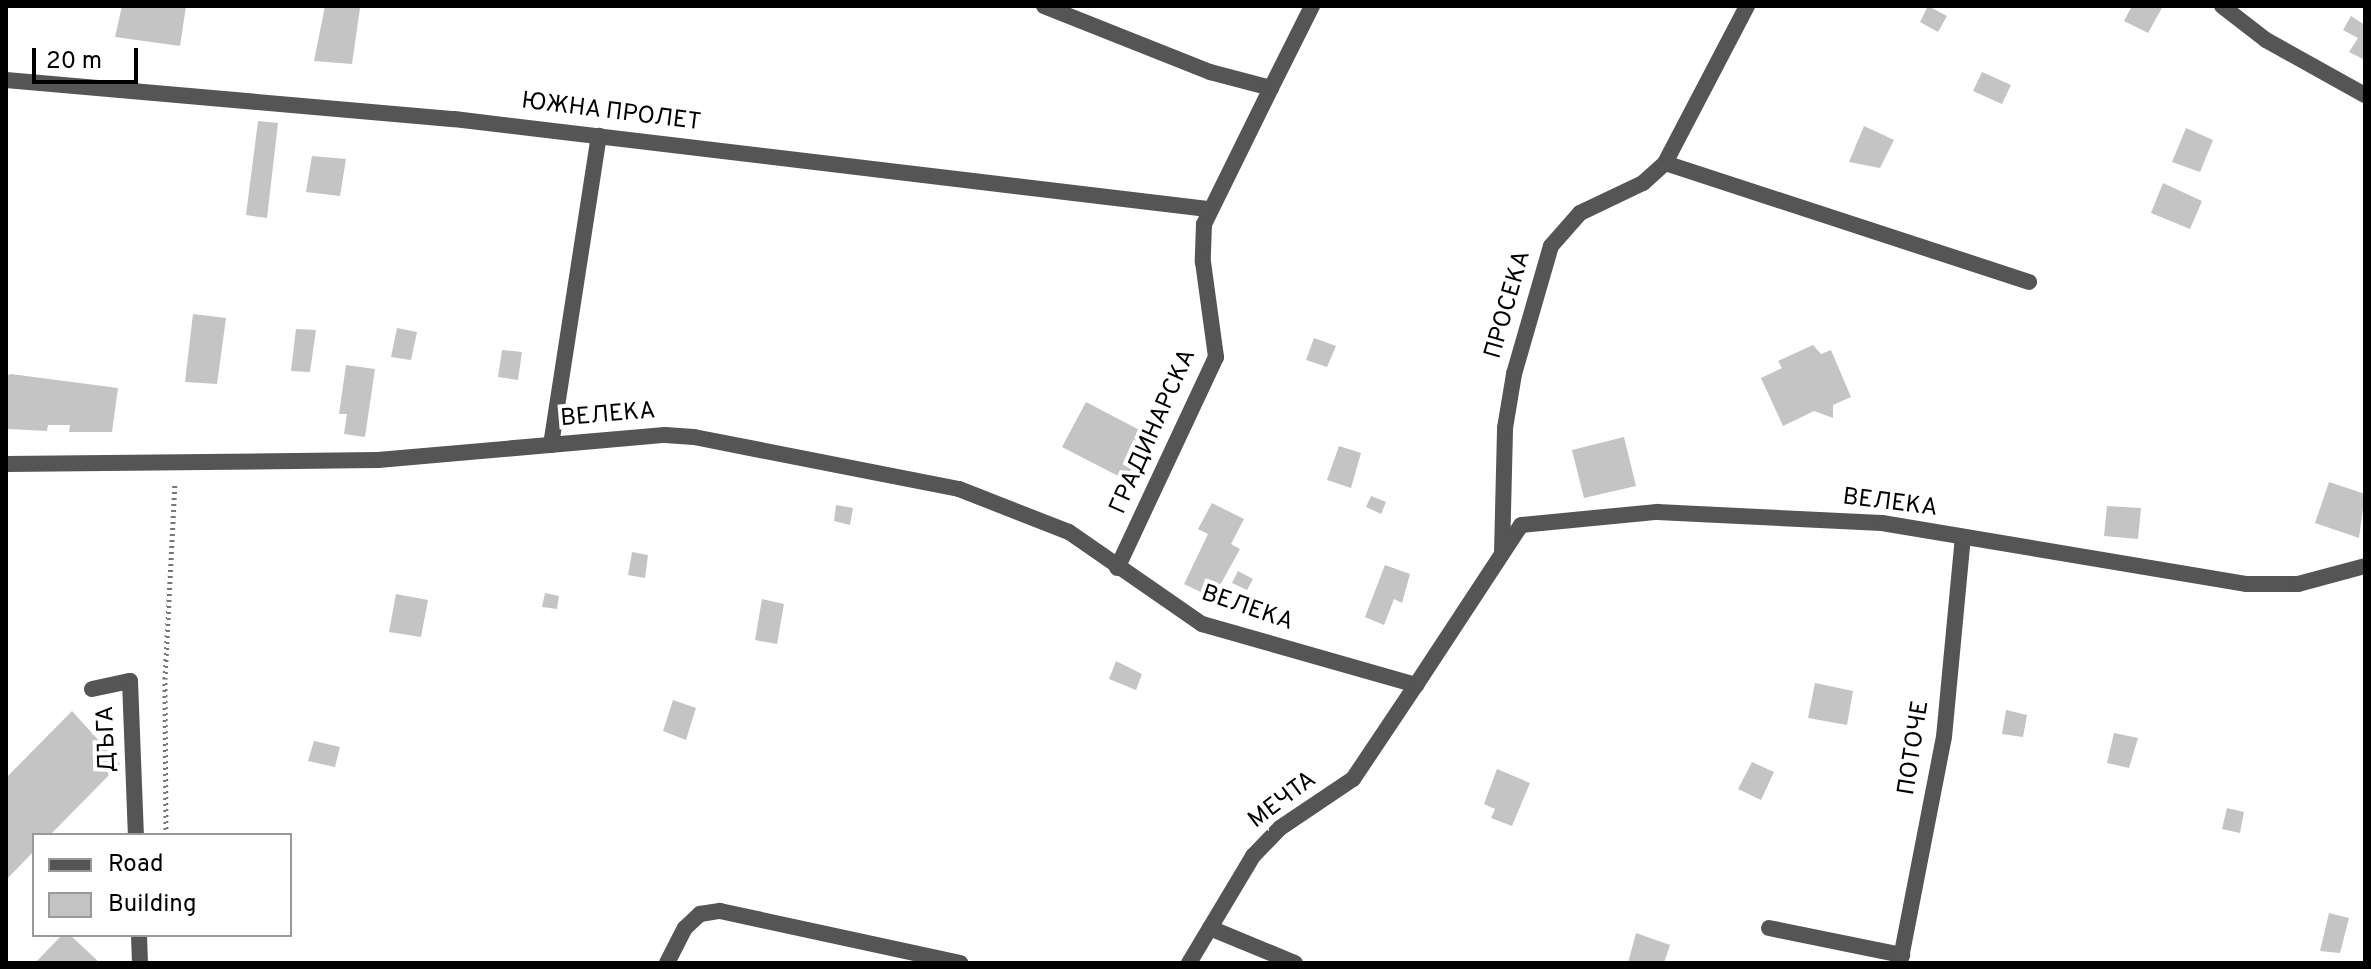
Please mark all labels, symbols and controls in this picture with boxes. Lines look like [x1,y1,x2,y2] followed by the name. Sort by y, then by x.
[36,32,142,82] scale bar
[46,47,102,77] text: 20 m
[519,88,703,138] street label: ЮЖНА ПРОЛЕТ
[1480,248,1538,362] street label: ПРОСЕКА
[1105,345,1203,519] street label: ГРАДИНАРСКА
[559,398,657,434] street label: ВЕЛЕКА
[1841,484,1939,524] street label: ВЕЛЕКА
[1197,580,1297,638] street label: ВЕЛЕКА
[1893,699,1937,797] street label: ПОТОЧЕ
[92,705,124,773] street label: ДЪГА
[1244,766,1322,836] street label: МЕЧТА
[32,833,292,937] legend
[108,850,164,880] text: Road
[108,890,197,920] text: Building

